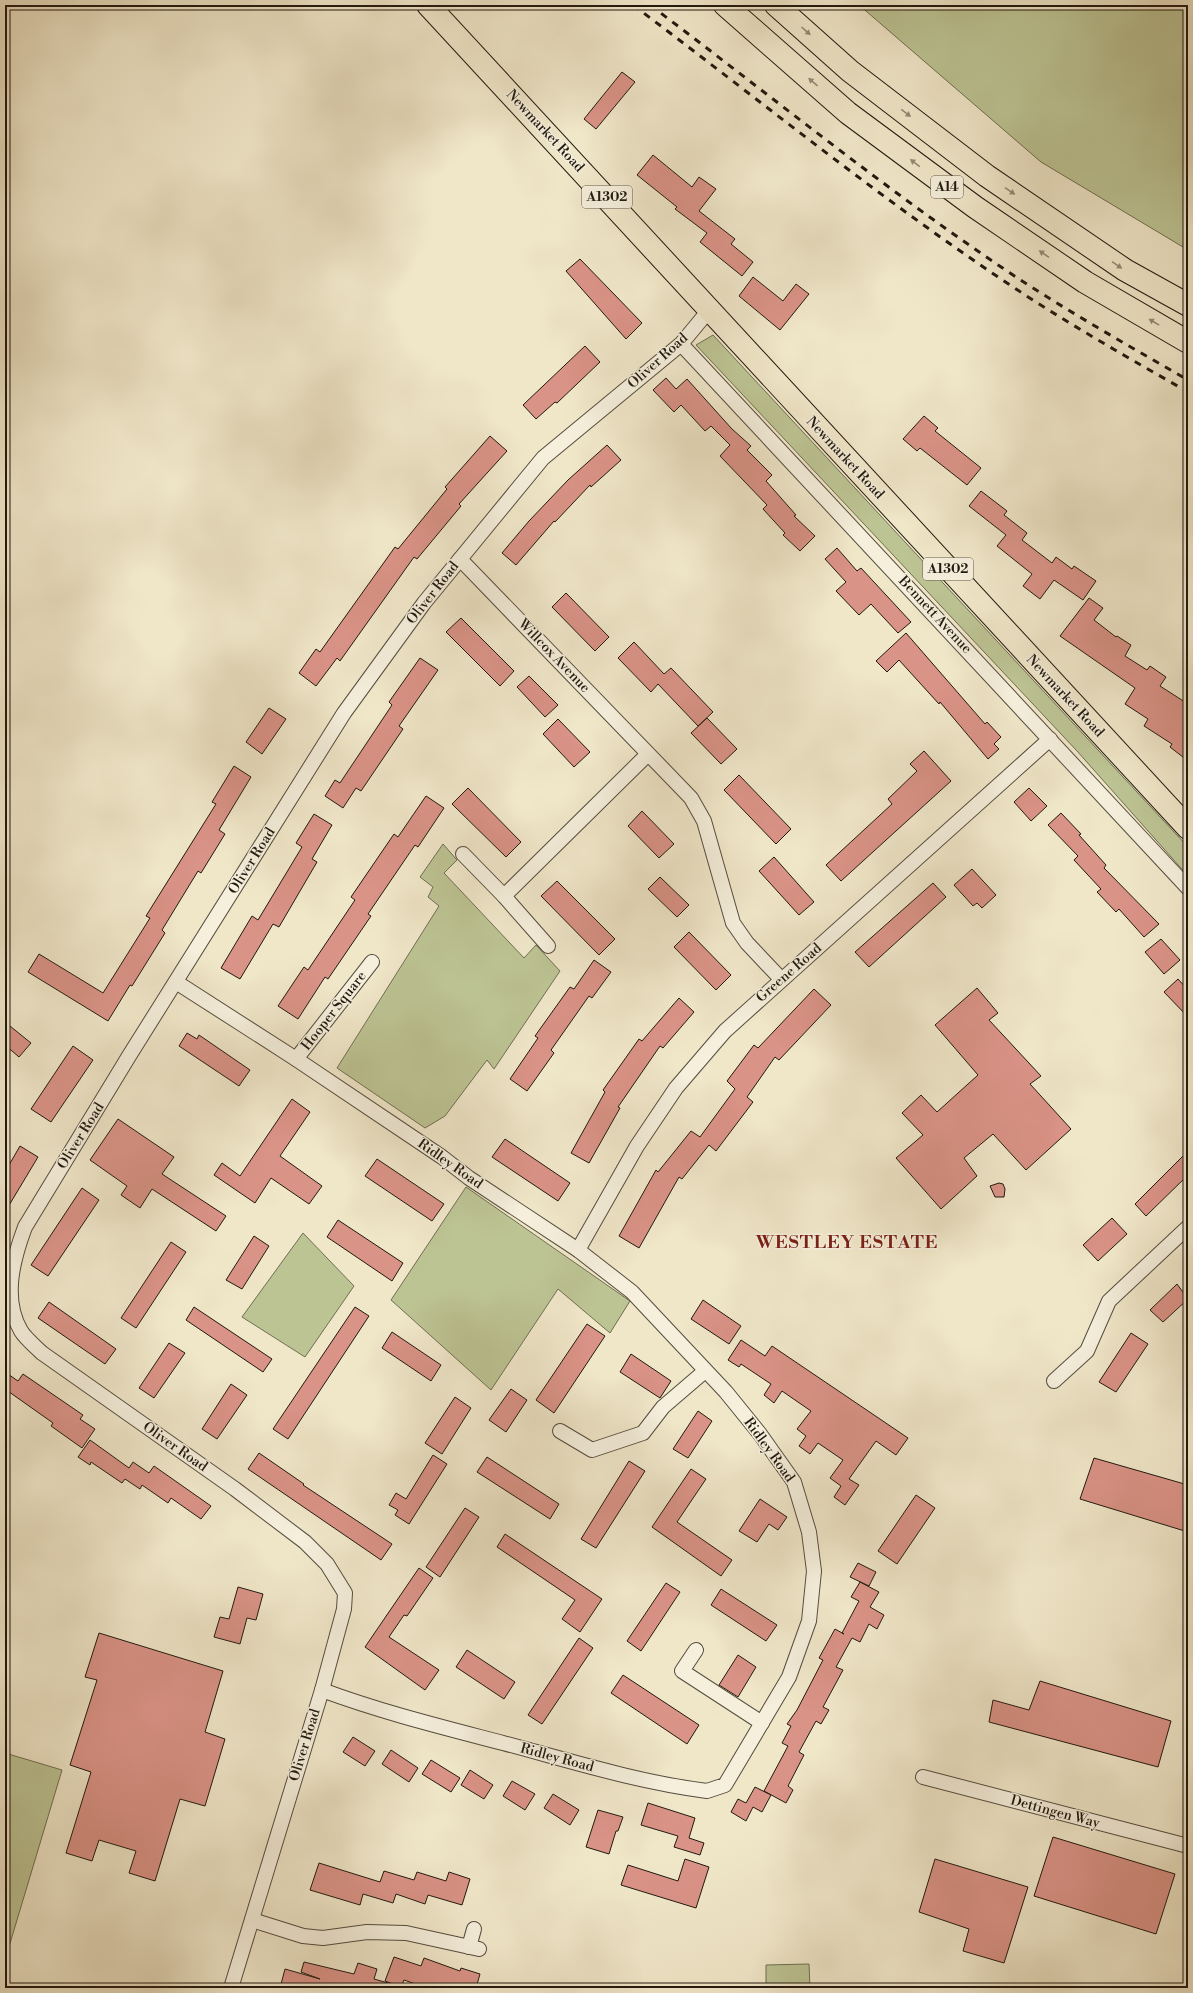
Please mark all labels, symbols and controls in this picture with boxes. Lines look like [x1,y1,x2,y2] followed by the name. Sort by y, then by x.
[801,26,810,35] one-way arrow
[808,77,818,87] one-way arrow
[502,86,588,176] street label: Newmarket Road
[900,109,911,118] one-way arrow
[910,159,920,167] one-way arrow
[931,176,963,198] road number: A14
[582,186,632,208] road number: A1302
[1005,187,1015,195] one-way arrow
[1039,250,1049,258] one-way arrow
[1112,261,1123,269] one-way arrow
[1148,319,1160,326] one-way arrow
[624,329,692,393] street label: Oliver Road
[802,413,888,503] street label: Newmarket Road
[403,558,463,628] street label: Oliver Road
[923,558,973,580] road number: A1302
[894,572,976,658] street label: Bennett Avenue
[514,615,594,697] street label: Willcox Avenue
[1022,651,1108,741] street label: Newmarket Road
[225,824,280,898] street label: Oliver Road
[752,940,826,1006] street label: Greene Road
[297,968,371,1054] street label: Hooper Square
[54,1099,109,1173] street label: Oliver Road
[414,1135,486,1193] street label: Ridley Road
[755,1231,938,1254] district label: WESTLEY ESTATE
[740,1414,799,1486] street label: Ridley Road
[139,1418,211,1476] street label: Oliver Road
[285,1707,325,1783] street label: Oliver Road
[518,1740,596,1776] street label: Ridley Road
[1008,1791,1102,1833] street label: Dettingen Way

